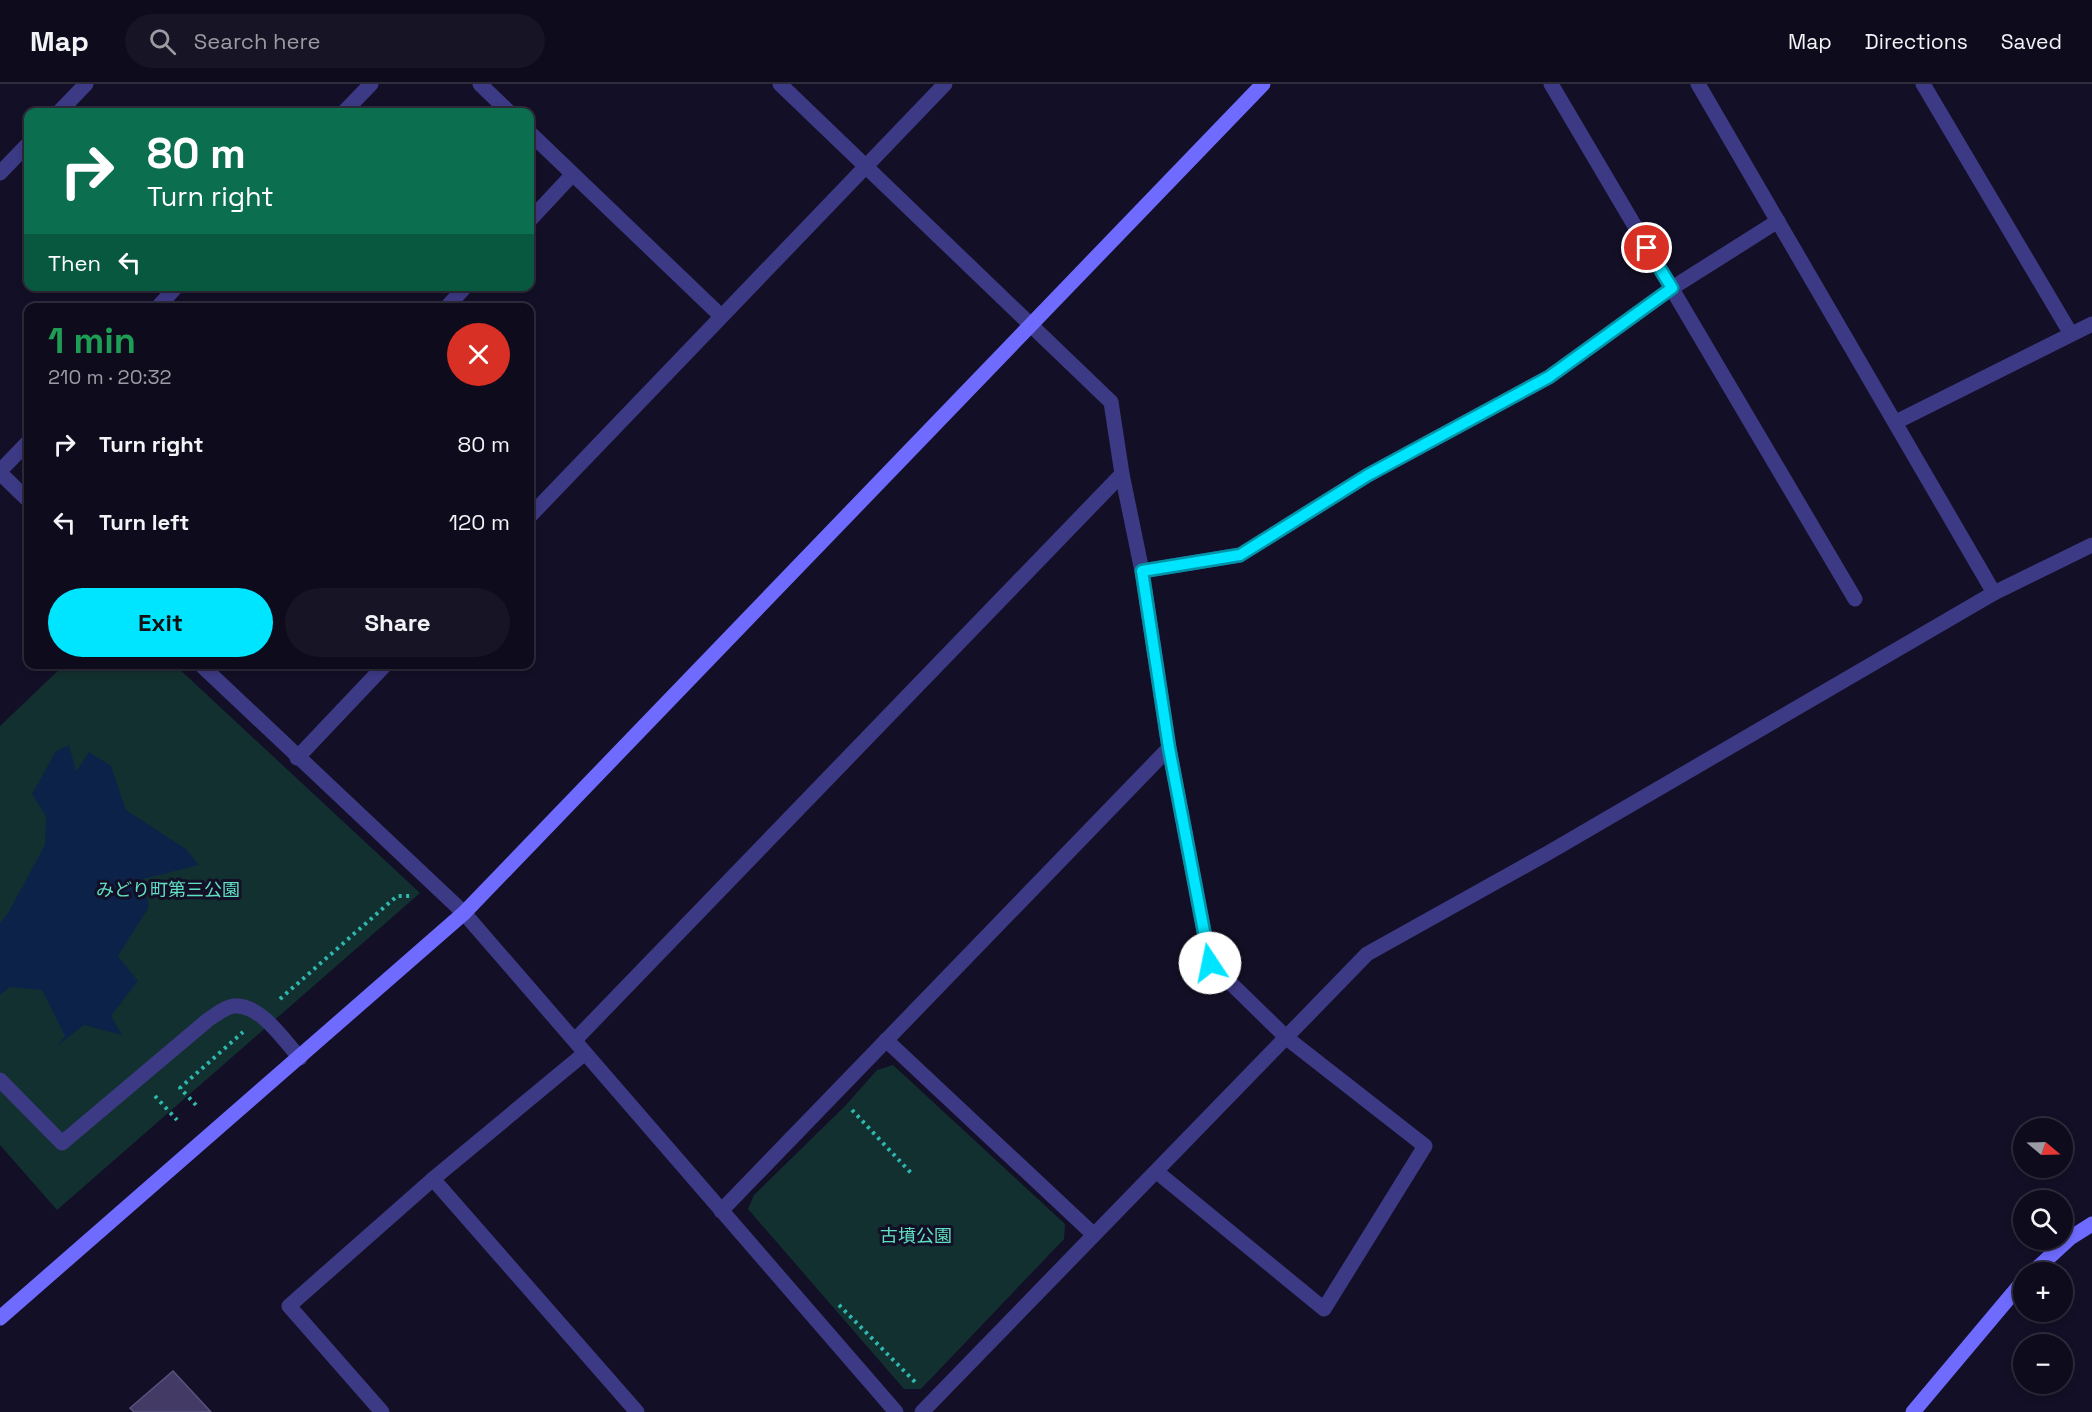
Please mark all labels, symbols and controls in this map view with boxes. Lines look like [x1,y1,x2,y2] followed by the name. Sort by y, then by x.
[125,14,545,68] search box
[30,23,89,59] text: Map
[146,25,179,58] icon: search
[194,27,321,55] text: Search here
[1788,28,1832,55] text: Map
[1865,28,1968,55] text: Directions
[2001,28,2062,55] text: Saved
[147,127,246,180] text: 80 m
[48,132,126,210] icon: right
[147,179,274,214] text: Turn right
[1621,222,1672,273] pin
[1630,231,1663,264] icon: arrive
[113,246,146,279] icon: left
[48,249,101,277] text: Then
[48,318,136,364] text: 1 min
[447,323,510,386] button: close
[48,364,172,390] text: 210 m · 20:32
[48,428,81,461] icon: right
[99,430,204,458] text: Turn right
[458,430,510,458] text: 80 m
[48,506,81,539] icon: left
[99,508,189,536] text: Turn left
[449,508,510,536] text: 120 m
[48,588,273,657] button: Exit
[285,588,510,657] button: Share
[96,878,240,901] park label: みどり町第三公園
[1178,931,1242,995] position arrow
[2013,1118,2073,1178] north arrow
[2013,1118,2073,1394] map controls
[2013,1190,2073,1250] button: search
[880,1224,952,1247] park label: 古墳公園
[2013,1262,2073,1322] button: +
[2013,1334,2073,1394] button: −

